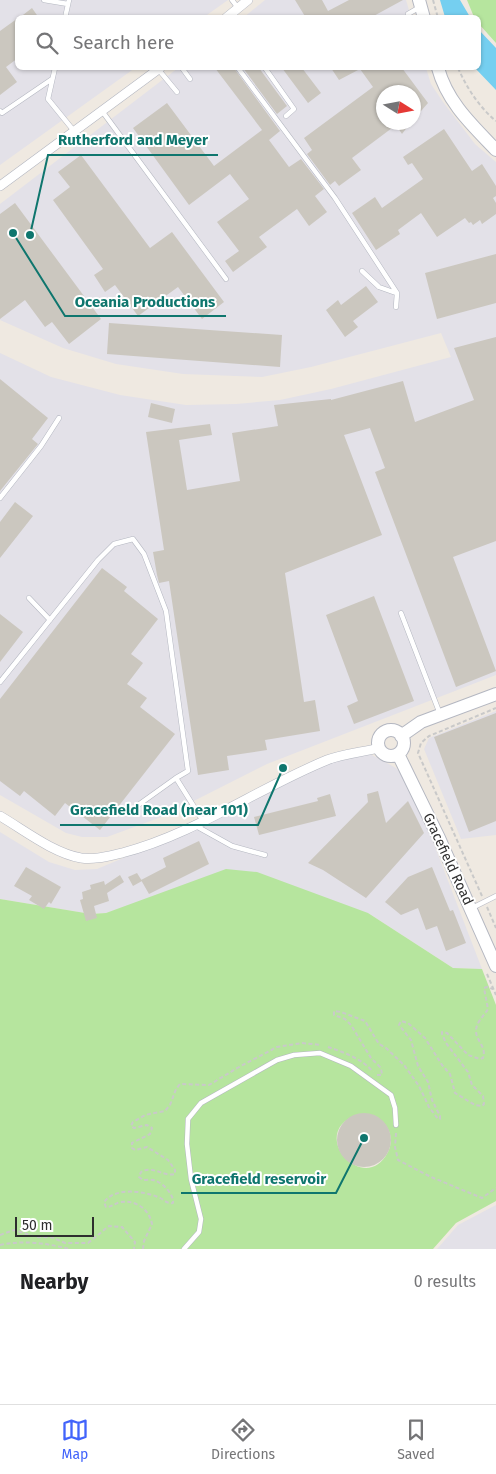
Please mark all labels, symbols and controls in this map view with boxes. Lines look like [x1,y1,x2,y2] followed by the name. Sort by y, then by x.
[15,15,481,70] search box
[33,29,61,57] icon: search
[73,31,174,54] text: Search here
[376,85,421,130] north arrow
[48,125,218,155] callout: Rutherford and Meyer
[58,131,209,149] text: Rutherford and Meyer
[65,286,226,316] callout: Oceania Productions
[75,293,215,311] text: Oceania Productions
[60,795,258,825] callout: Gracefield Road (near 101)
[70,801,248,819] text: Gracefield Road (near 101)
[419,810,477,908] street label: Gracefield Road
[181,1163,336,1193] callout: Gracefield reservoir
[192,1170,327,1188] text: Gracefield reservoir
[15,1214,94,1237] scale bar
[22,1217,53,1234] text: 50 m
[20,1269,88,1295] text: Nearby
[414,1272,476,1291] text: 0 results
[61,1416,89,1463] tab: Map
[211,1416,275,1463] tab: Directions
[397,1416,435,1463] tab: Saved

